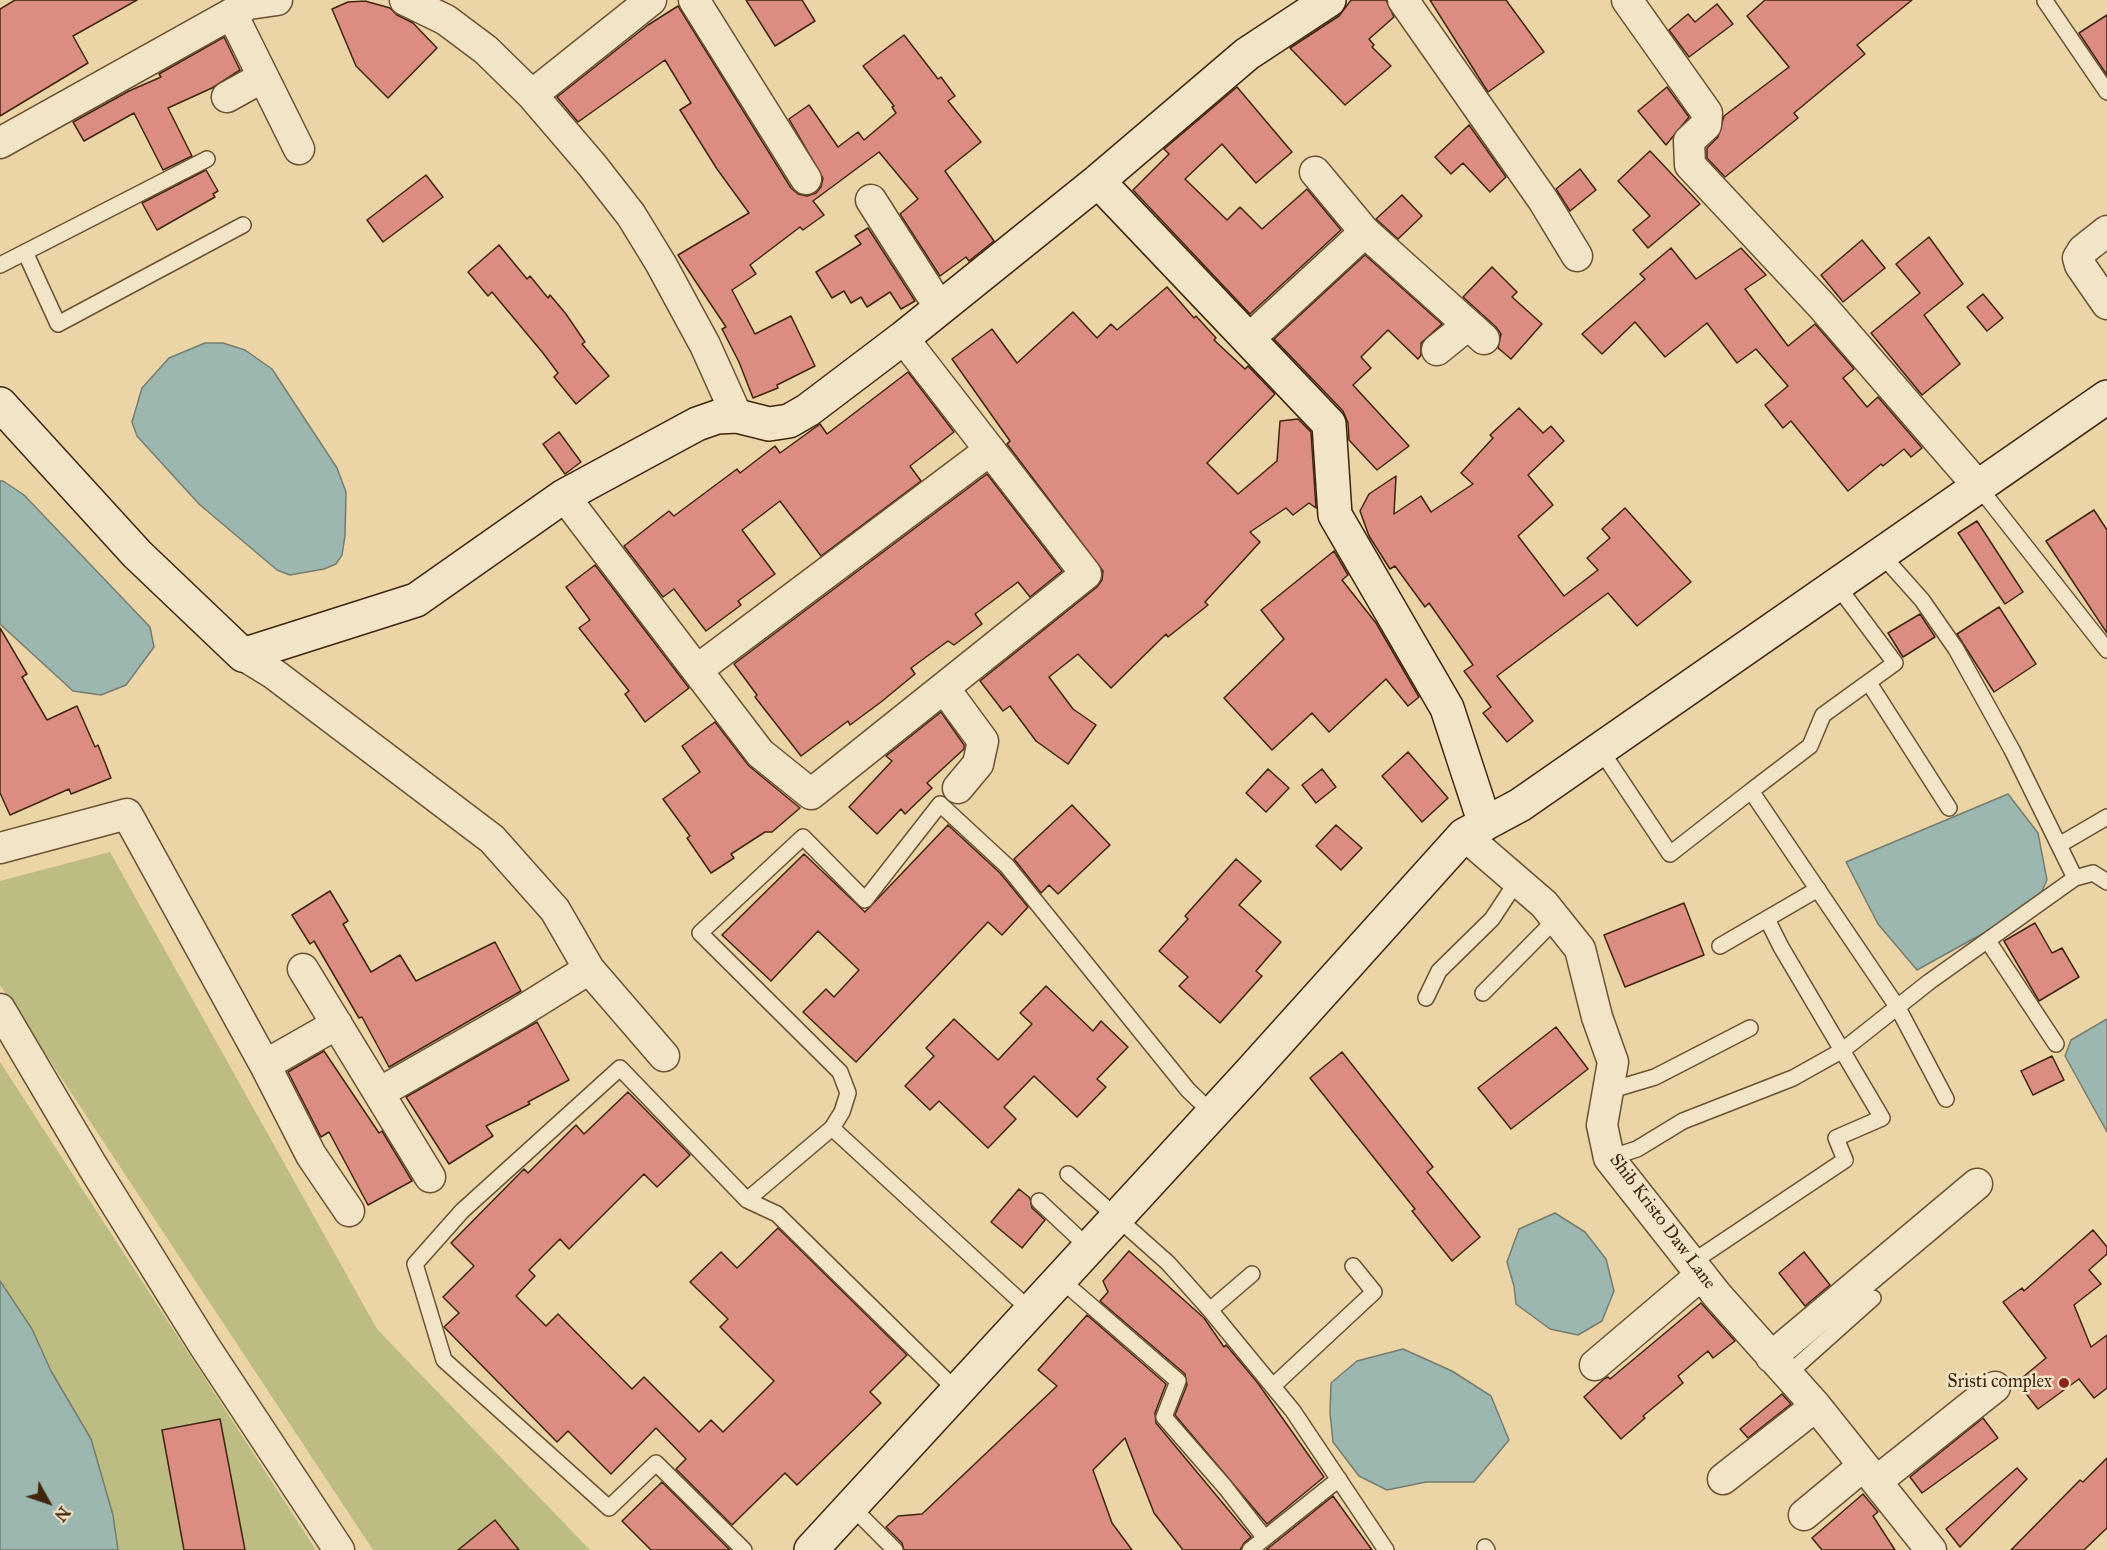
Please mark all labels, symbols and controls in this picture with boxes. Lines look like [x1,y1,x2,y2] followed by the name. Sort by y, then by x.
[1604,1150,1720,1294] street label: Shib Kristo Daw Lane
[1947,1372,2052,1394] place label: Sristi complex
[2057,1376,2071,1390] marker: Sristi complex
[18,1472,78,1532] north arrow
[51,1503,74,1525] text: N

